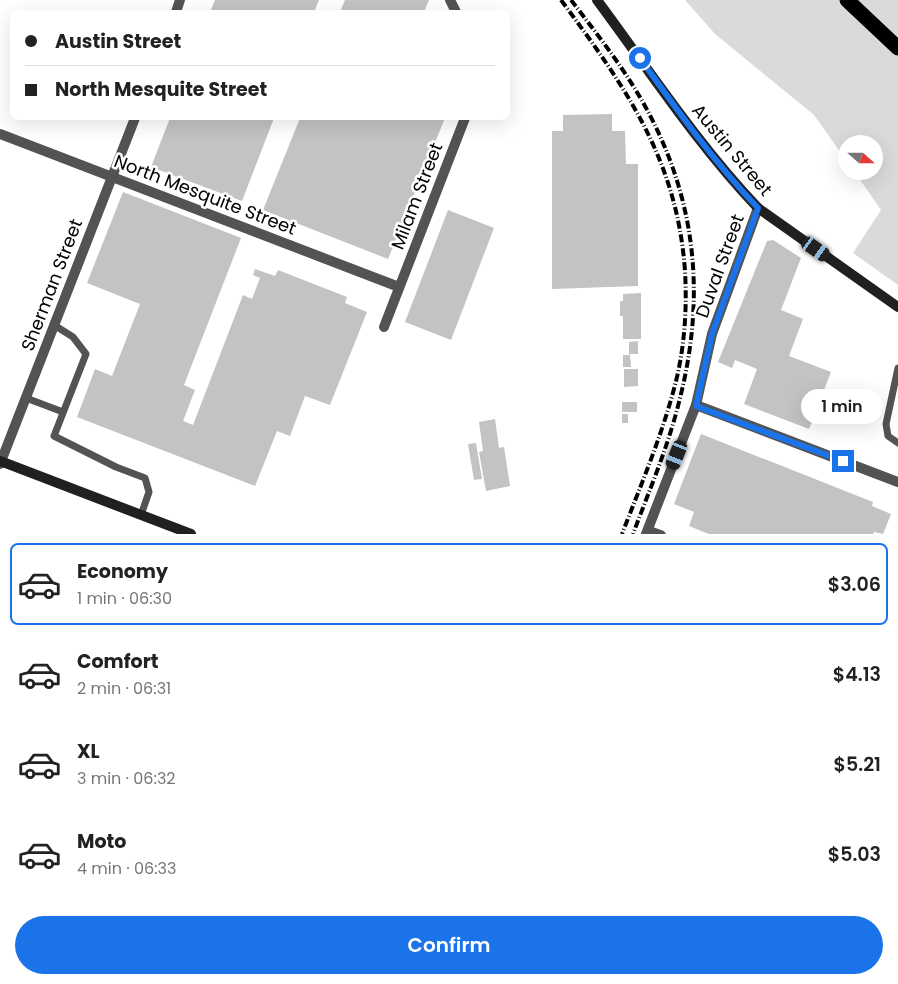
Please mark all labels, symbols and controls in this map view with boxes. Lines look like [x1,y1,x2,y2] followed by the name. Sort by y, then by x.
[55,28,181,55] text: Austin Street
[629,47,651,69] route start
[55,76,267,103] text: North Mesquite Street
[686,98,778,201] street label: Austin Street
[838,135,882,180] north arrow
[838,135,883,180] map controls
[385,139,448,253] street label: Milam Street
[111,148,300,241] street label: North Mesquite Street
[689,211,750,321] street label: Duval Street
[15,215,88,355] street label: Sherman Street
[799,234,832,264] car
[802,388,884,424] callout: 1 min
[821,395,863,418] text: 1 min
[664,438,689,472] car
[832,450,854,472] route end
[77,558,168,585] text: Economy
[17,562,62,607] icon: car
[828,571,881,598] text: $3.06
[77,587,172,610] text: 1 min · 06:30
[77,648,159,675] text: Comfort
[17,652,62,697] icon: car
[833,661,881,688] text: $4.13
[77,677,171,700] text: 2 min · 06:31
[77,738,100,765] text: XL
[17,742,62,787] icon: car
[834,751,881,778] text: $5.21
[77,767,176,790] text: 3 min · 06:32
[77,828,126,855] text: Moto
[17,832,62,877] icon: car
[828,841,881,868] text: $5.03
[77,857,176,880] text: 4 min · 06:33
[15,916,883,974] button: Confirm

